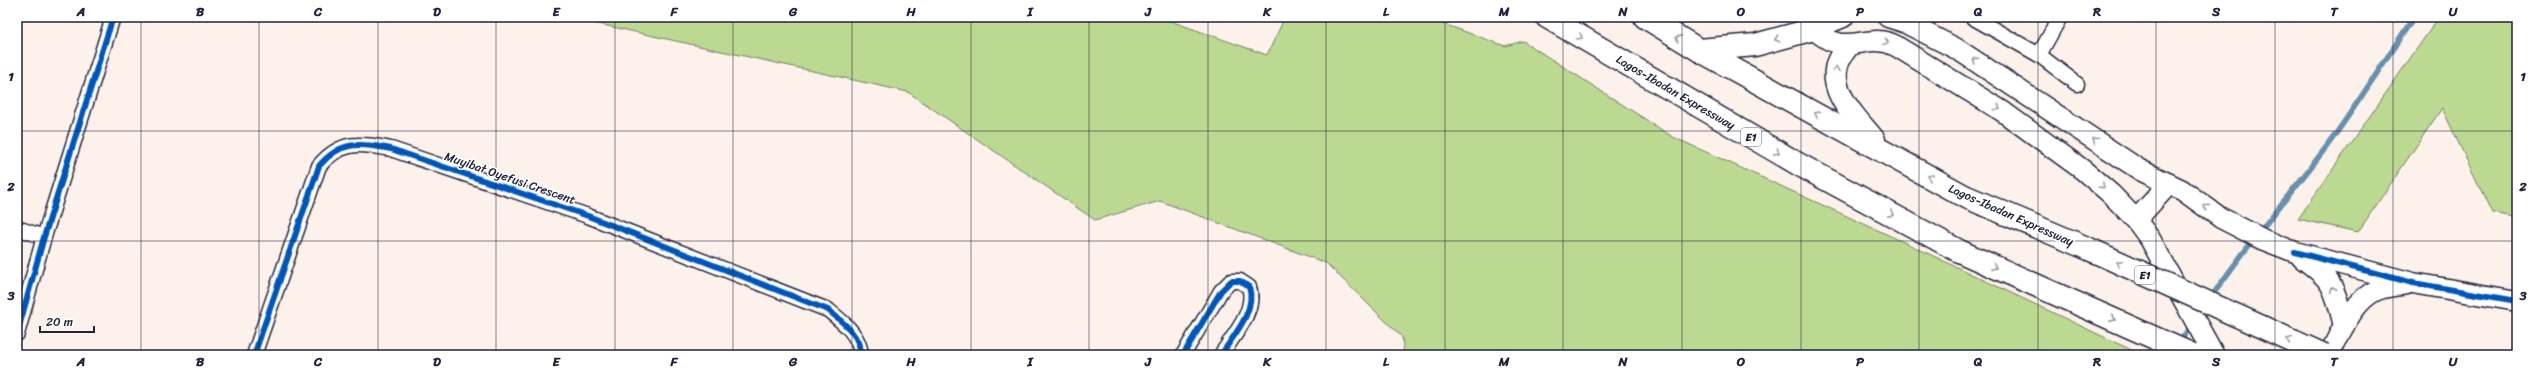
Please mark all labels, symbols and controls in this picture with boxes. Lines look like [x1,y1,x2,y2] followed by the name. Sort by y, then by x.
[76,0,85,23] text: A
[196,0,205,23] text: B
[313,0,323,23] text: C
[433,0,441,23] text: D
[552,0,561,23] text: E
[669,0,678,23] text: F
[788,0,798,23] text: G
[905,0,916,23] text: H
[1026,0,1034,23] text: I
[1144,0,1152,23] text: J
[1262,0,1272,23] text: K
[1383,0,1390,23] text: L
[1498,0,1510,23] text: M
[1617,0,1628,23] text: N
[1736,0,1746,23] text: O
[1856,0,1864,23] text: P
[1973,0,1983,23] text: Q
[2092,0,2101,23] text: R
[2211,0,2221,23] text: S
[2330,0,2339,23] text: T
[2449,0,2459,23] text: U
[1576,32,1583,39] one-way arrow
[1773,34,1780,43] one-way arrow
[1675,35,1682,42] one-way arrow
[1883,37,1890,46] one-way arrow
[1612,49,1740,136] street label: Lagos-Ibadan Expressway
[1972,58,1979,65] one-way arrow
[8,65,14,88] text: 1
[2520,65,2526,88] text: 1
[1831,66,1840,72] one-way arrow
[1994,103,2001,111] one-way arrow
[1814,111,1821,119] one-way arrow
[1741,128,1761,146] road number: E1
[2092,137,2099,145] one-way arrow
[442,145,578,211] street label: Muyibat Oyefusi Crescent
[1773,147,1780,154] one-way arrow
[6,175,15,198] text: 2
[1927,175,1934,182] one-way arrow
[2518,175,2527,198] text: 2
[1945,177,2078,253] street label: Lagos-Ibadan Expressway
[2097,181,2105,189] one-way arrow
[2203,205,2210,212] one-way arrow
[1887,210,1894,217] one-way arrow
[2116,260,2123,268] one-way arrow
[1991,262,1998,270] one-way arrow
[2135,266,2155,284] road number: E1
[6,284,15,307] text: 3
[2518,284,2527,307] text: 3
[2330,286,2338,293] one-way arrow
[40,308,94,334] scale bar
[46,311,73,333] text: 20 m
[2109,314,2117,322] one-way arrow
[2285,336,2292,344] one-way arrow
[76,350,85,372] text: A
[196,350,205,372] text: B
[313,350,323,372] text: C
[433,350,441,372] text: D
[552,350,561,372] text: E
[669,350,678,372] text: F
[788,350,798,372] text: G
[905,350,916,372] text: H
[1026,350,1034,372] text: I
[1144,350,1152,372] text: J
[1262,350,1272,372] text: K
[1383,350,1390,372] text: L
[1498,350,1510,372] text: M
[1617,350,1628,372] text: N
[1736,350,1746,372] text: O
[1856,350,1864,372] text: P
[1973,350,1983,372] text: Q
[2092,350,2101,372] text: R
[2211,350,2221,372] text: S
[2330,350,2339,372] text: T
[2449,350,2459,372] text: U

